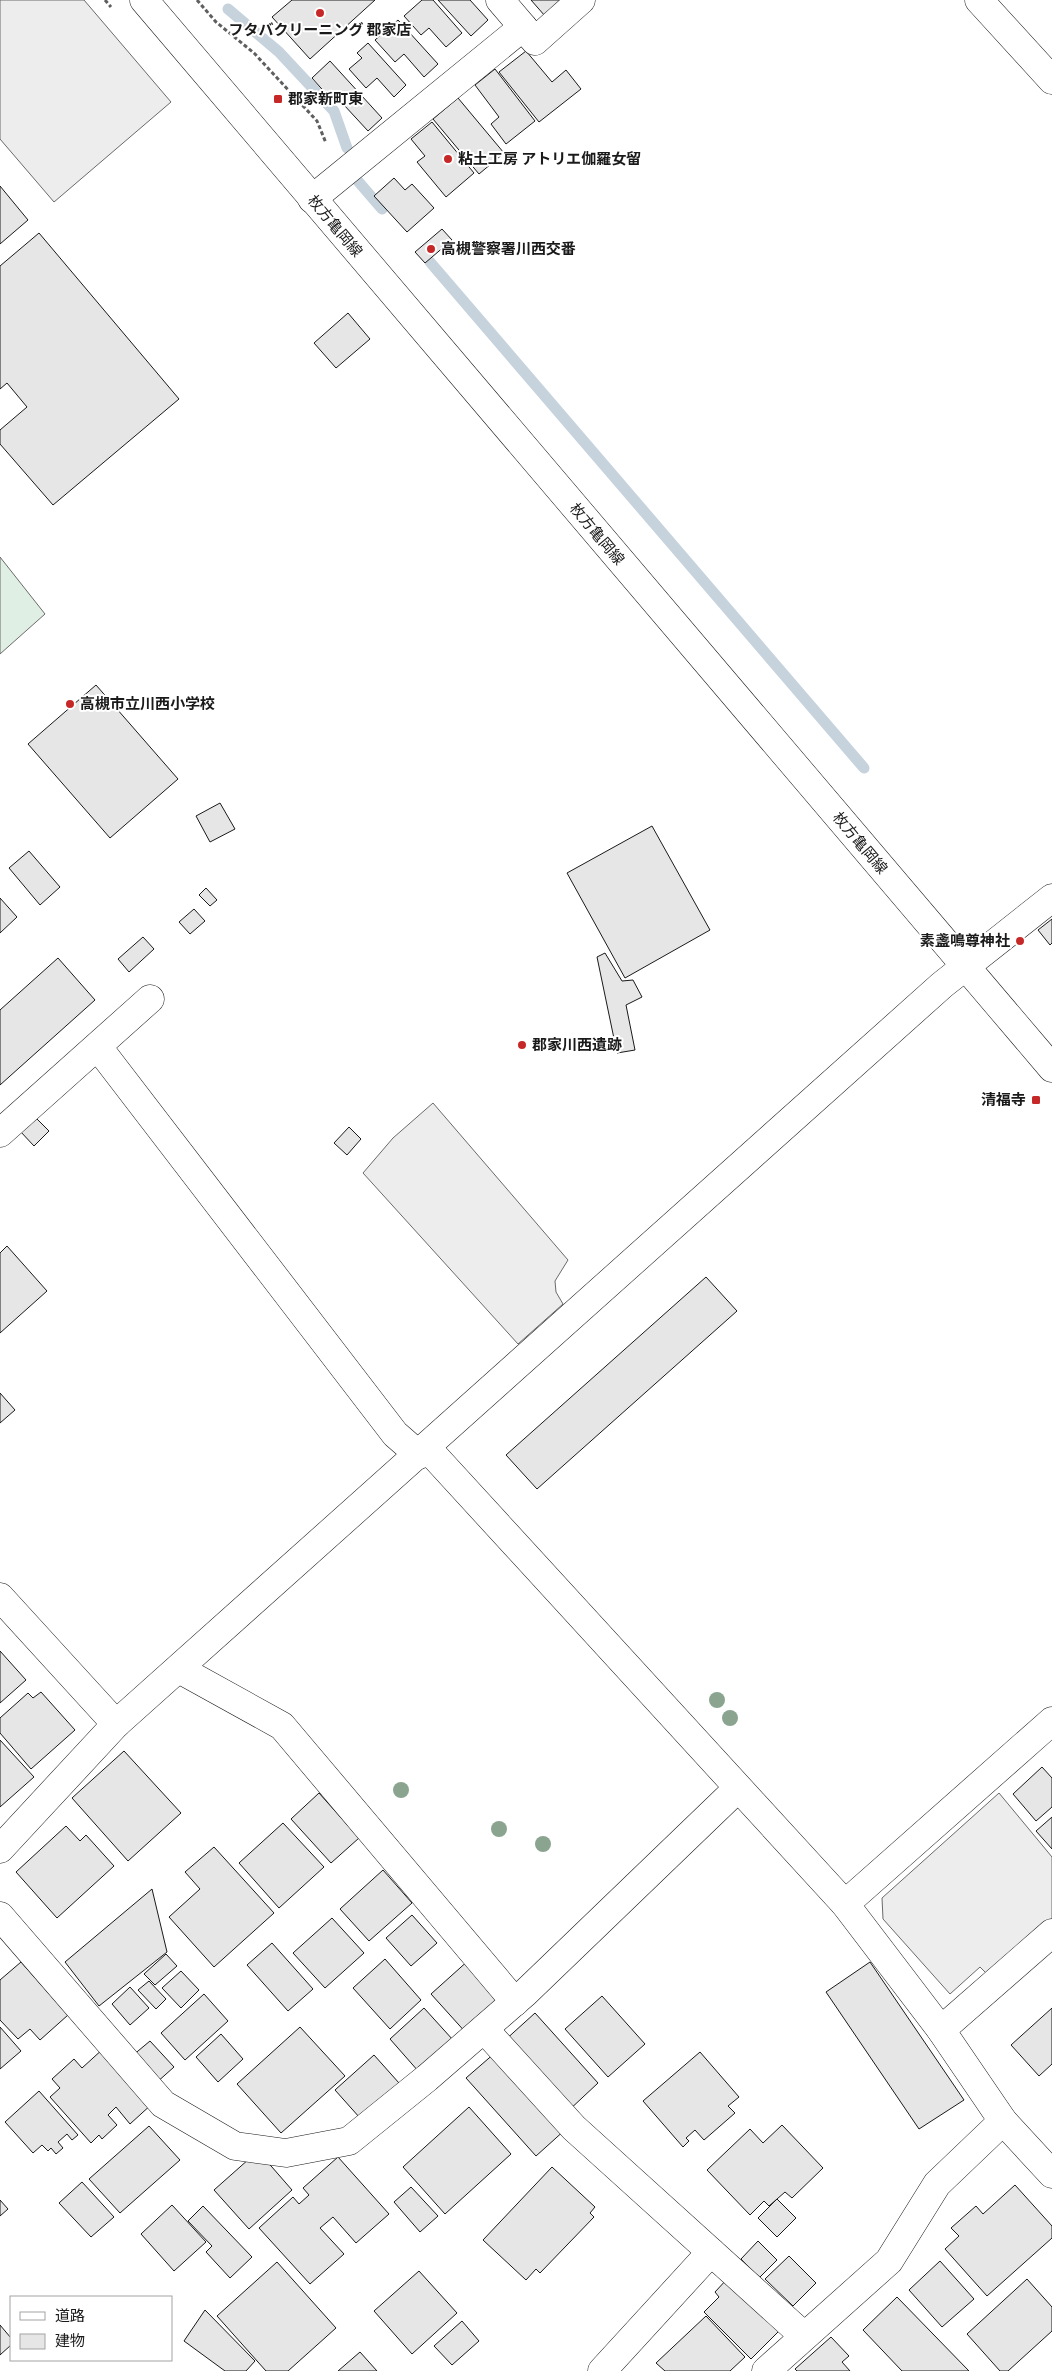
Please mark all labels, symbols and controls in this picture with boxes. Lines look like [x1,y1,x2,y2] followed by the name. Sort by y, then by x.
[314,7,326,19] marker: フタバクリーニング 郡家店
[228,20,412,38] place label: フタバクリーニング 郡家店
[288,89,363,107] place label: 郡家新町東
[272,93,284,105] marker: 郡家新町東
[458,149,641,167] place label: 粘土工房 アトリエ伽羅女留
[442,153,454,165] marker: 粘土工房 アトリエ伽羅女留
[305,191,367,260] street label: 枚方亀岡線
[441,239,576,257] place label: 高槻警察署川西交番
[425,243,437,255] marker: 高槻警察署川西交番
[567,499,629,568] street label: 枚方亀岡線
[80,694,215,712] place label: 高槻市立川西小学校
[64,698,76,710] marker: 高槻市立川西小学校
[830,808,892,877] street label: 枚方亀岡線
[920,931,1010,949] place label: 素盞鳴尊神社
[1014,935,1026,947] marker: 素盞鳴尊神社
[532,1035,622,1053] place label: 郡家川西遺跡
[516,1039,528,1051] marker: 郡家川西遺跡
[981,1090,1026,1108] place label: 清福寺
[1030,1094,1042,1106] marker: 清福寺
[10,2296,172,2361] legend
[55,2306,85,2324] text: 道路
[55,2331,85,2349] text: 建物

